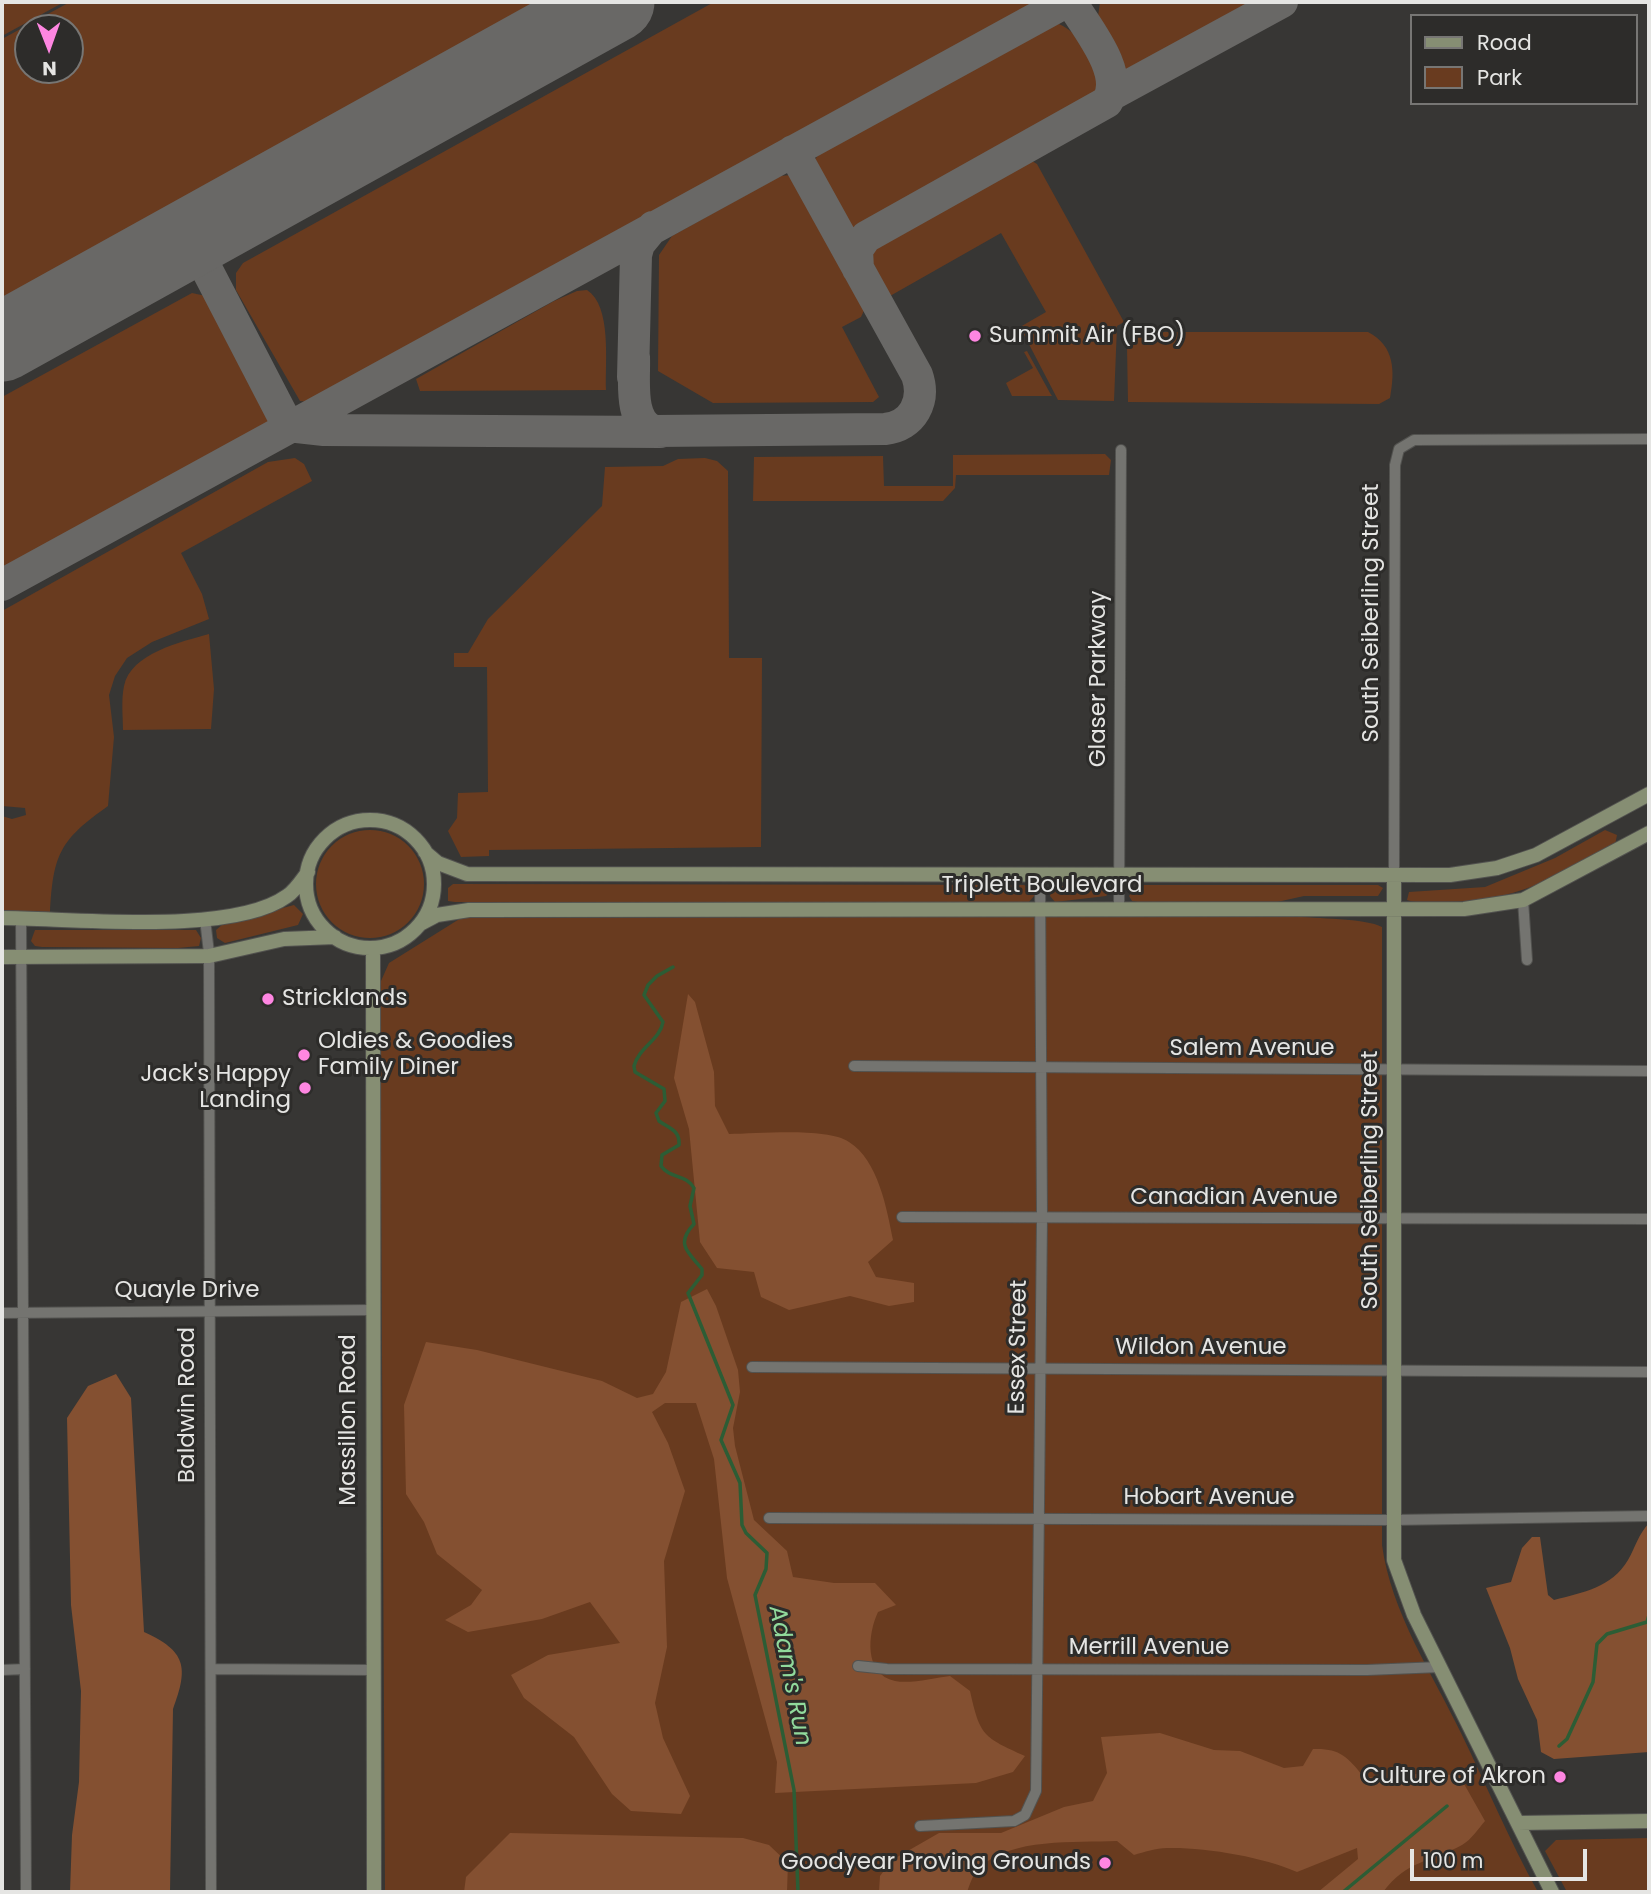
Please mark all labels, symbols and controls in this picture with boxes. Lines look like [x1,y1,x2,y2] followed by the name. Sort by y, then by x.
[14,14,84,84] north arrow
[1410,14,1637,105] legend
[1477,28,1532,57] text: Road
[42,55,57,82] text: N
[1477,63,1522,92] text: Park
[989,322,1185,350] place label: Summit Air (FBO)
[967,328,983,344] marker: Summit Air (FBO)
[1358,483,1386,743] street label: South Seiberling Street
[1085,591,1113,767] street label: Glaser Parkway
[941,872,1143,900] street label: Triplett Boulevard
[282,985,407,1013] place label: Stricklands
[260,991,276,1007] marker: Stricklands
[318,1028,513,1082] place label: Oldies & Goodies Family Diner
[1169,1035,1335,1063] street label: Salem Avenue
[296,1047,312,1063] marker: Oldies & Goodies Family Diner
[1357,1050,1385,1310] street label: South Seiberling Street
[140,1061,291,1115] place label: Jack's Happy Landing
[297,1080,313,1096] marker: Jack's Happy Landing
[1130,1184,1338,1212] street label: Canadian Avenue
[114,1277,260,1305] street label: Quayle Drive
[1004,1279,1034,1415] street label: Essex Street
[174,1327,202,1483] street label: Baldwin Road
[335,1334,363,1506] street label: Massillon Road
[1115,1334,1287,1362] street label: Wildon Avenue
[1123,1484,1295,1512] street label: Hobart Avenue
[761,1603,817,1749] water label: Adam's Run
[1069,1634,1229,1662] street label: Merrill Avenue
[1362,1763,1546,1791] place label: Culture of Akron
[1552,1769,1568,1785] marker: Culture of Akron
[1413,1834,1590,1878] scale bar
[1423,1846,1483,1875] text: 100 m
[781,1849,1091,1877] place label: Goodyear Proving Grounds
[1097,1855,1113,1871] marker: Goodyear Proving Grounds

